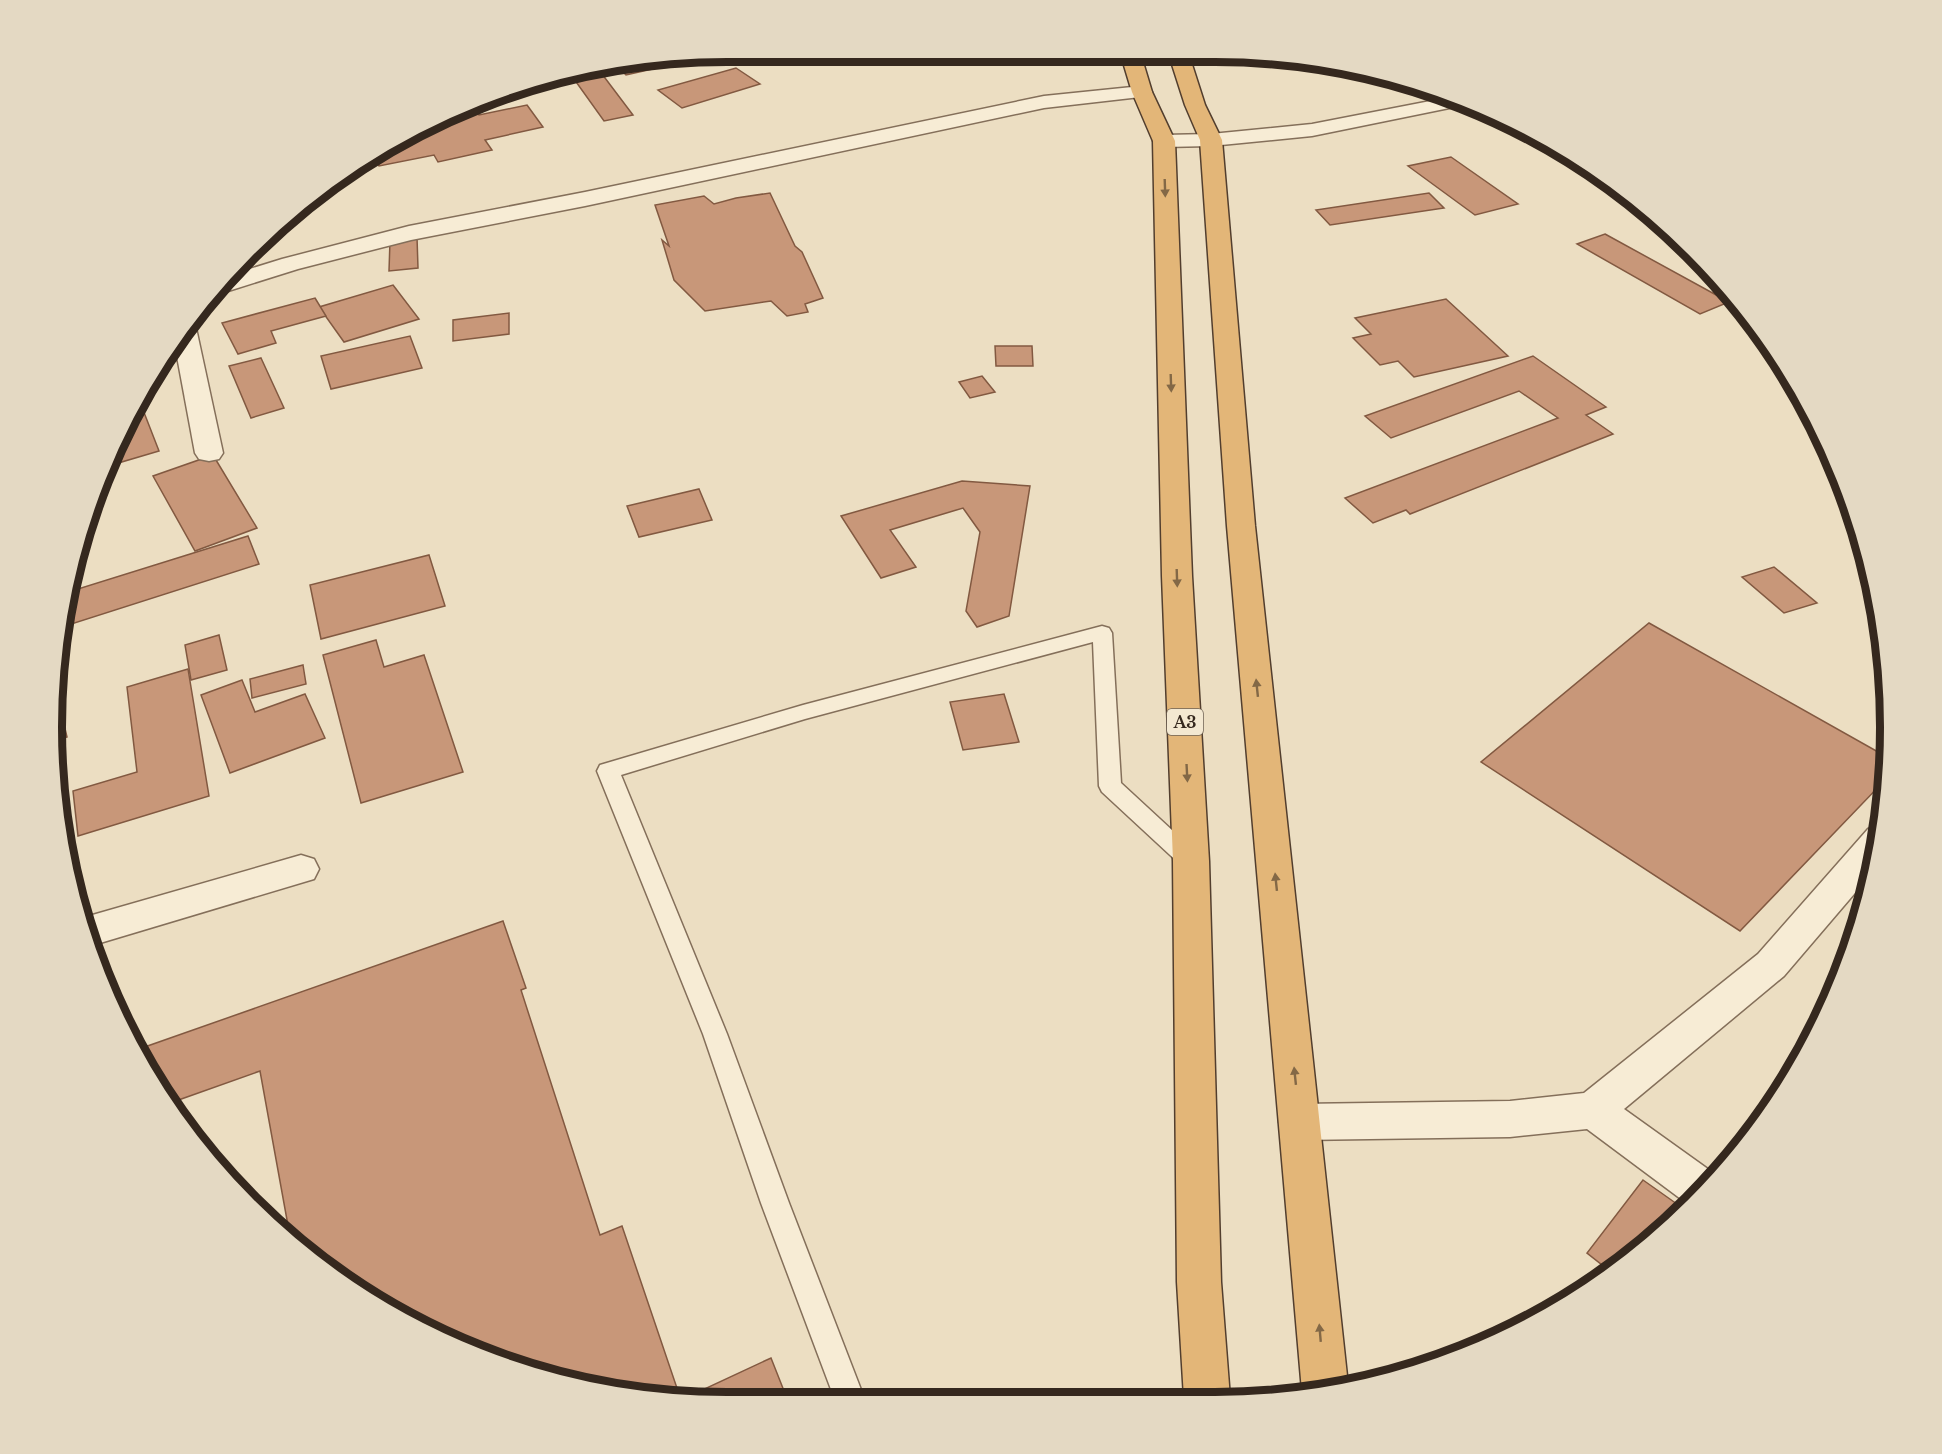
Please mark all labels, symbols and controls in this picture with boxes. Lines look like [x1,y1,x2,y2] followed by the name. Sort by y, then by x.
[1161,179,1170,198] one-way arrow
[1167,374,1176,393] one-way arrow
[1173,568,1182,587] one-way arrow
[1252,679,1262,698] one-way arrow
[1167,709,1203,735] road number: A3
[1183,763,1192,782] one-way arrow
[1271,873,1281,892] one-way arrow
[1290,1067,1300,1086] one-way arrow
[1315,1324,1325,1343] one-way arrow

